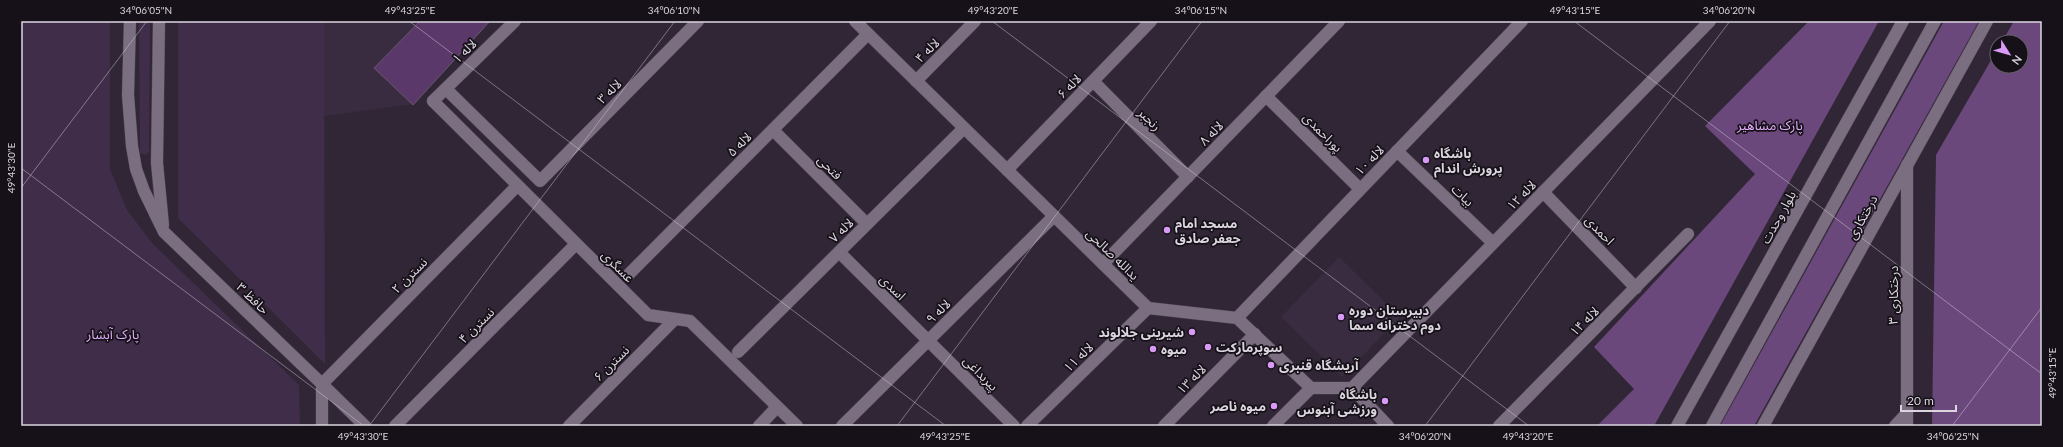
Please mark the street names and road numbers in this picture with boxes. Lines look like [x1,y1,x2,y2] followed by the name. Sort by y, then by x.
[911,34,943,66] street label: لاله ۴
[448,36,480,66] street label: لاله ۱
[1054,70,1084,102] street label: لاله ۶
[593,75,625,107] street label: لاله ۳
[1134,104,1165,134] street label: رنجبر
[1298,109,1346,157] street label: پوراحمدی
[1196,117,1226,149] street label: لاله ۸
[723,128,755,160] street label: لاله ۵
[1351,142,1387,178] street label: لاله ۱۰
[814,151,846,184] street label: فتحی
[1503,177,1539,213] street label: لاله ۱۲
[1448,181,1478,210] street label: بیات
[1757,188,1799,246] street label: بلوار وحدت
[1843,192,1882,242] street label: درختکاری
[1581,212,1618,249] street label: احمدی
[825,214,857,246] street label: لاله ۷
[1082,225,1143,284] street label: یدالله صالحی
[598,246,638,287] street label: عسگری
[388,254,431,297] street label: نسترن ۲
[1885,266,1902,324] street label: درختکاری ۳
[876,271,909,304] street label: اسدی
[233,279,273,317] street label: حافظ ۳
[922,295,954,327] street label: لاله ۹
[1566,303,1602,339] street label: لاله ۱۴
[455,304,498,347] street label: نسترن ۴
[1060,339,1096,375] street label: لاله ۱۱
[590,342,633,385] street label: نسترن ۶
[959,352,1002,395] street label: پیربداغی
[1173,361,1209,397] street label: لاله ۱۳

